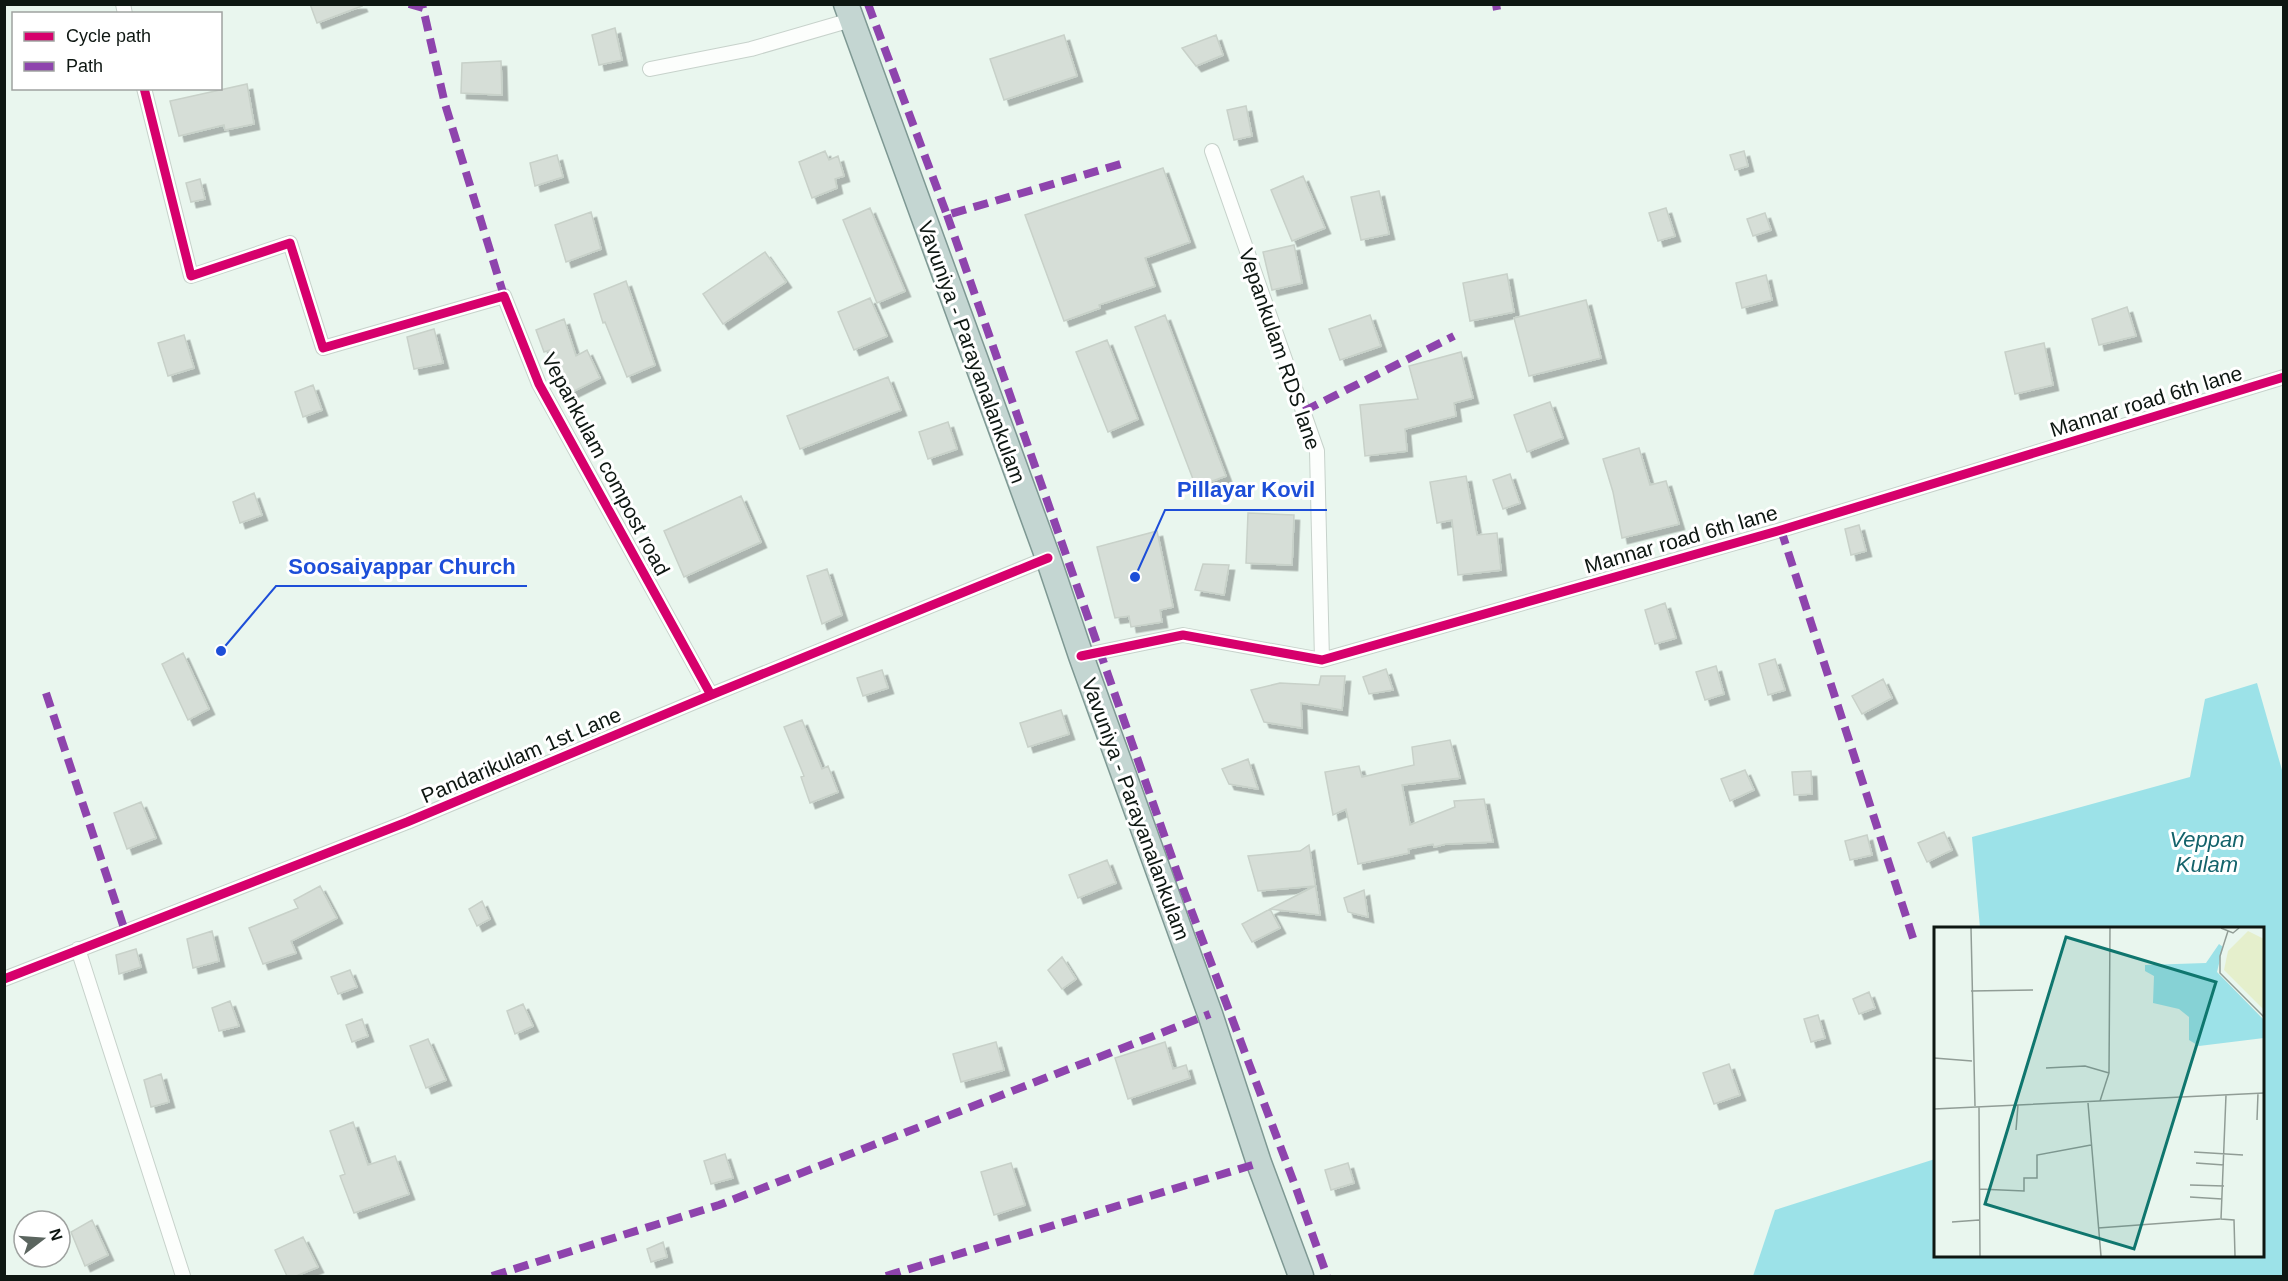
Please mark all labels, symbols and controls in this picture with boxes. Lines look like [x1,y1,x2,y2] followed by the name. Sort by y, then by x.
[12,12,222,90] legend
[66,26,151,46] text: Cycle path
[66,56,103,76] text: Path
[914,218,1030,486] street label: Vavuniya - Parayanalankulam
[1235,245,1325,453] street label: Vepankulam RDS lane
[537,349,675,579] street label: Vepankulam compost road
[2047,361,2245,441] street label: Mannar road 6th lane
[1165,470,1327,510] callout: Pillayar Kovil
[1177,477,1315,502] text: Pillayar Kovil
[1582,500,1780,578] street label: Mannar road 6th lane
[276,546,527,586] callout: Soosaiyappar Church
[288,554,516,579] text: Soosaiyappar Church
[1078,675,1194,943] street label: Vavuniya - Parayanalankulam
[418,702,624,808] street label: Pandarikulam 1st Lane
[2169,827,2245,877] water label: Veppan Kulam
[1934,927,2264,1257] inset map
[12,1209,72,1269] north arrow
[46,1227,66,1243] text: N

